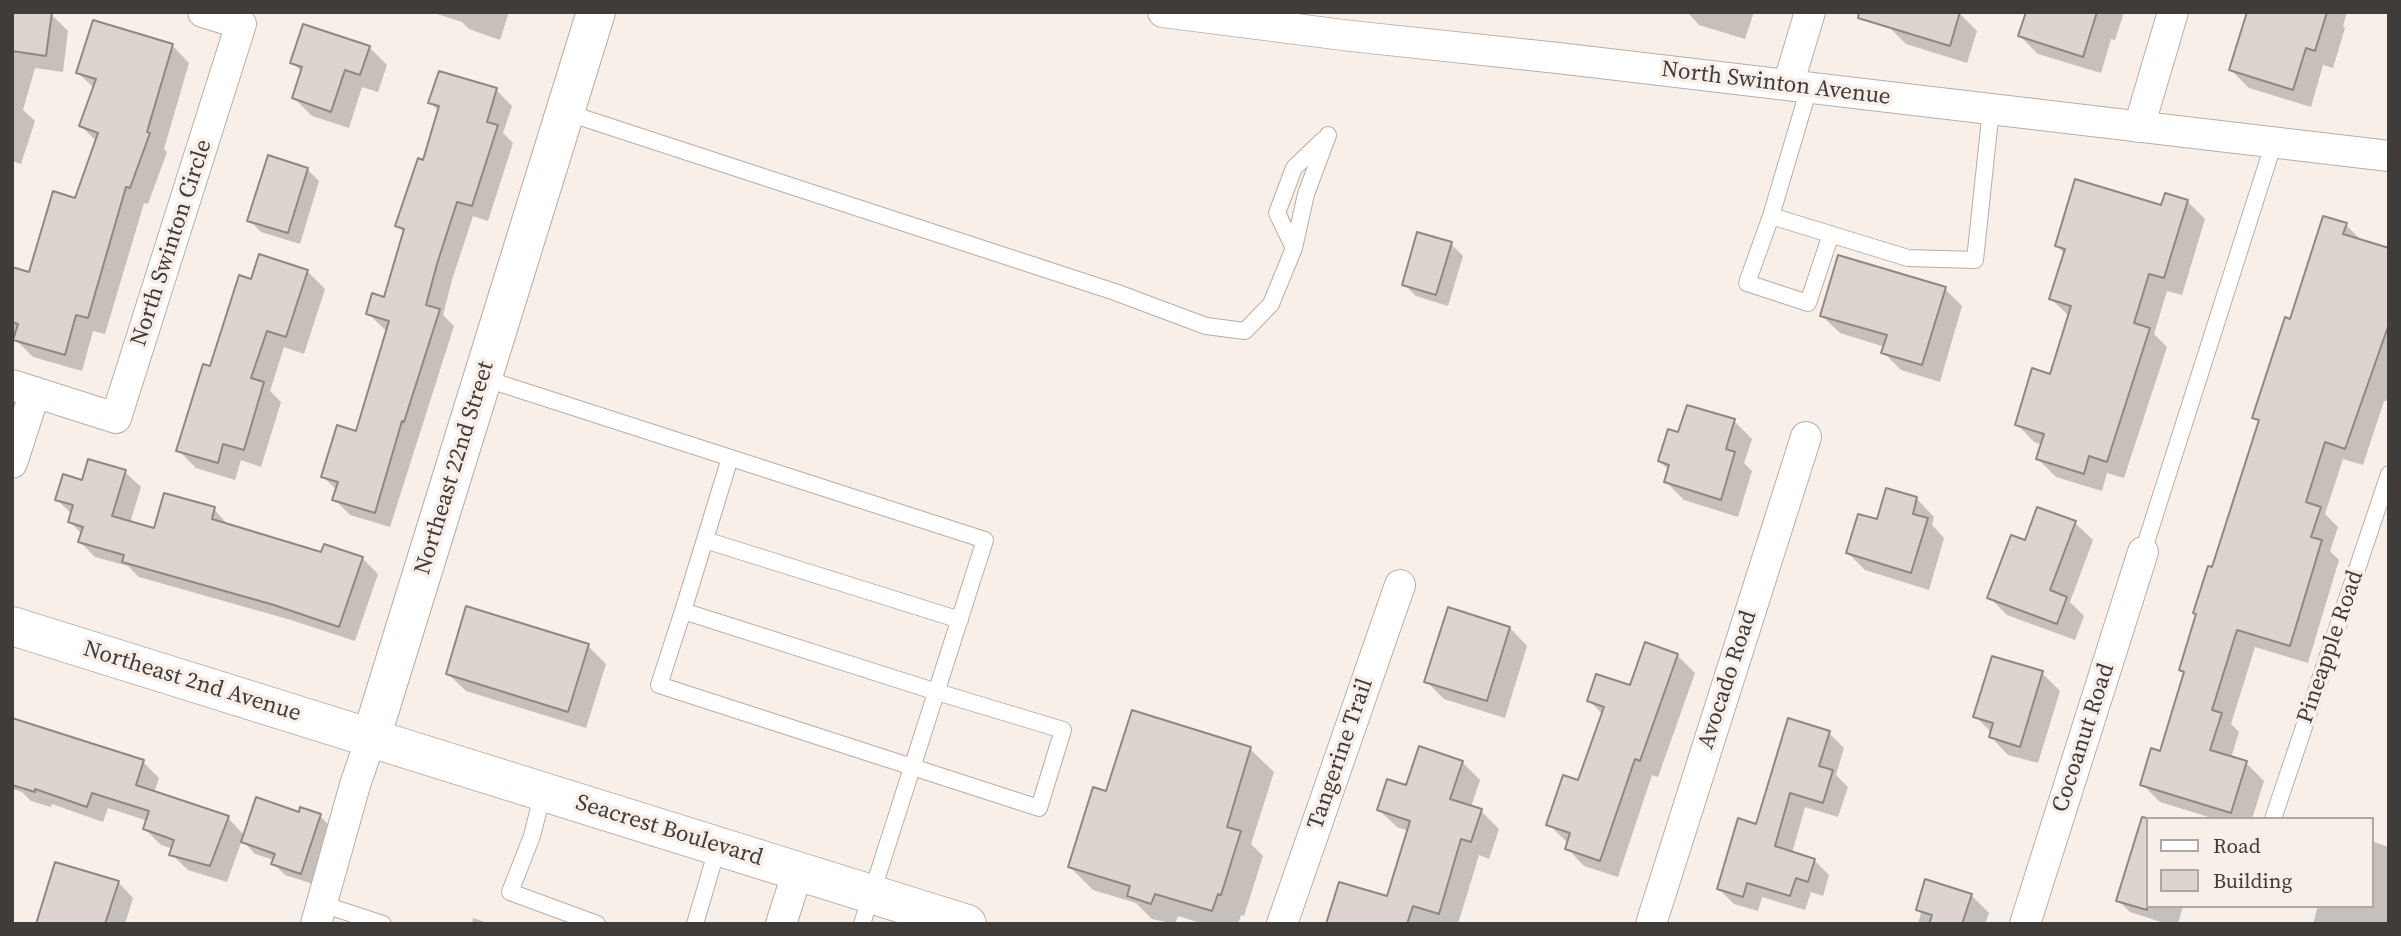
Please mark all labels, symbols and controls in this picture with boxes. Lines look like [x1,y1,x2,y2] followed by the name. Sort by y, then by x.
[1660,56,1892,112] street label: North Swinton Avenue
[126,136,218,350] street label: North Swinton Circle
[409,358,501,578] street label: Northeast 22nd Street
[2292,567,2370,727] street label: Pineapple Road
[1693,607,1763,753] street label: Avocado Road
[80,636,304,728] street label: Northeast 2nd Avenue
[2047,660,2121,816] street label: Cocoanut Road
[1302,675,1380,833] street label: Tangerine Trail
[572,789,766,873] street label: Seacrest Boulevard
[2146,817,2373,908] legend
[2213,831,2261,860] text: Road
[2213,866,2292,895] text: Building

